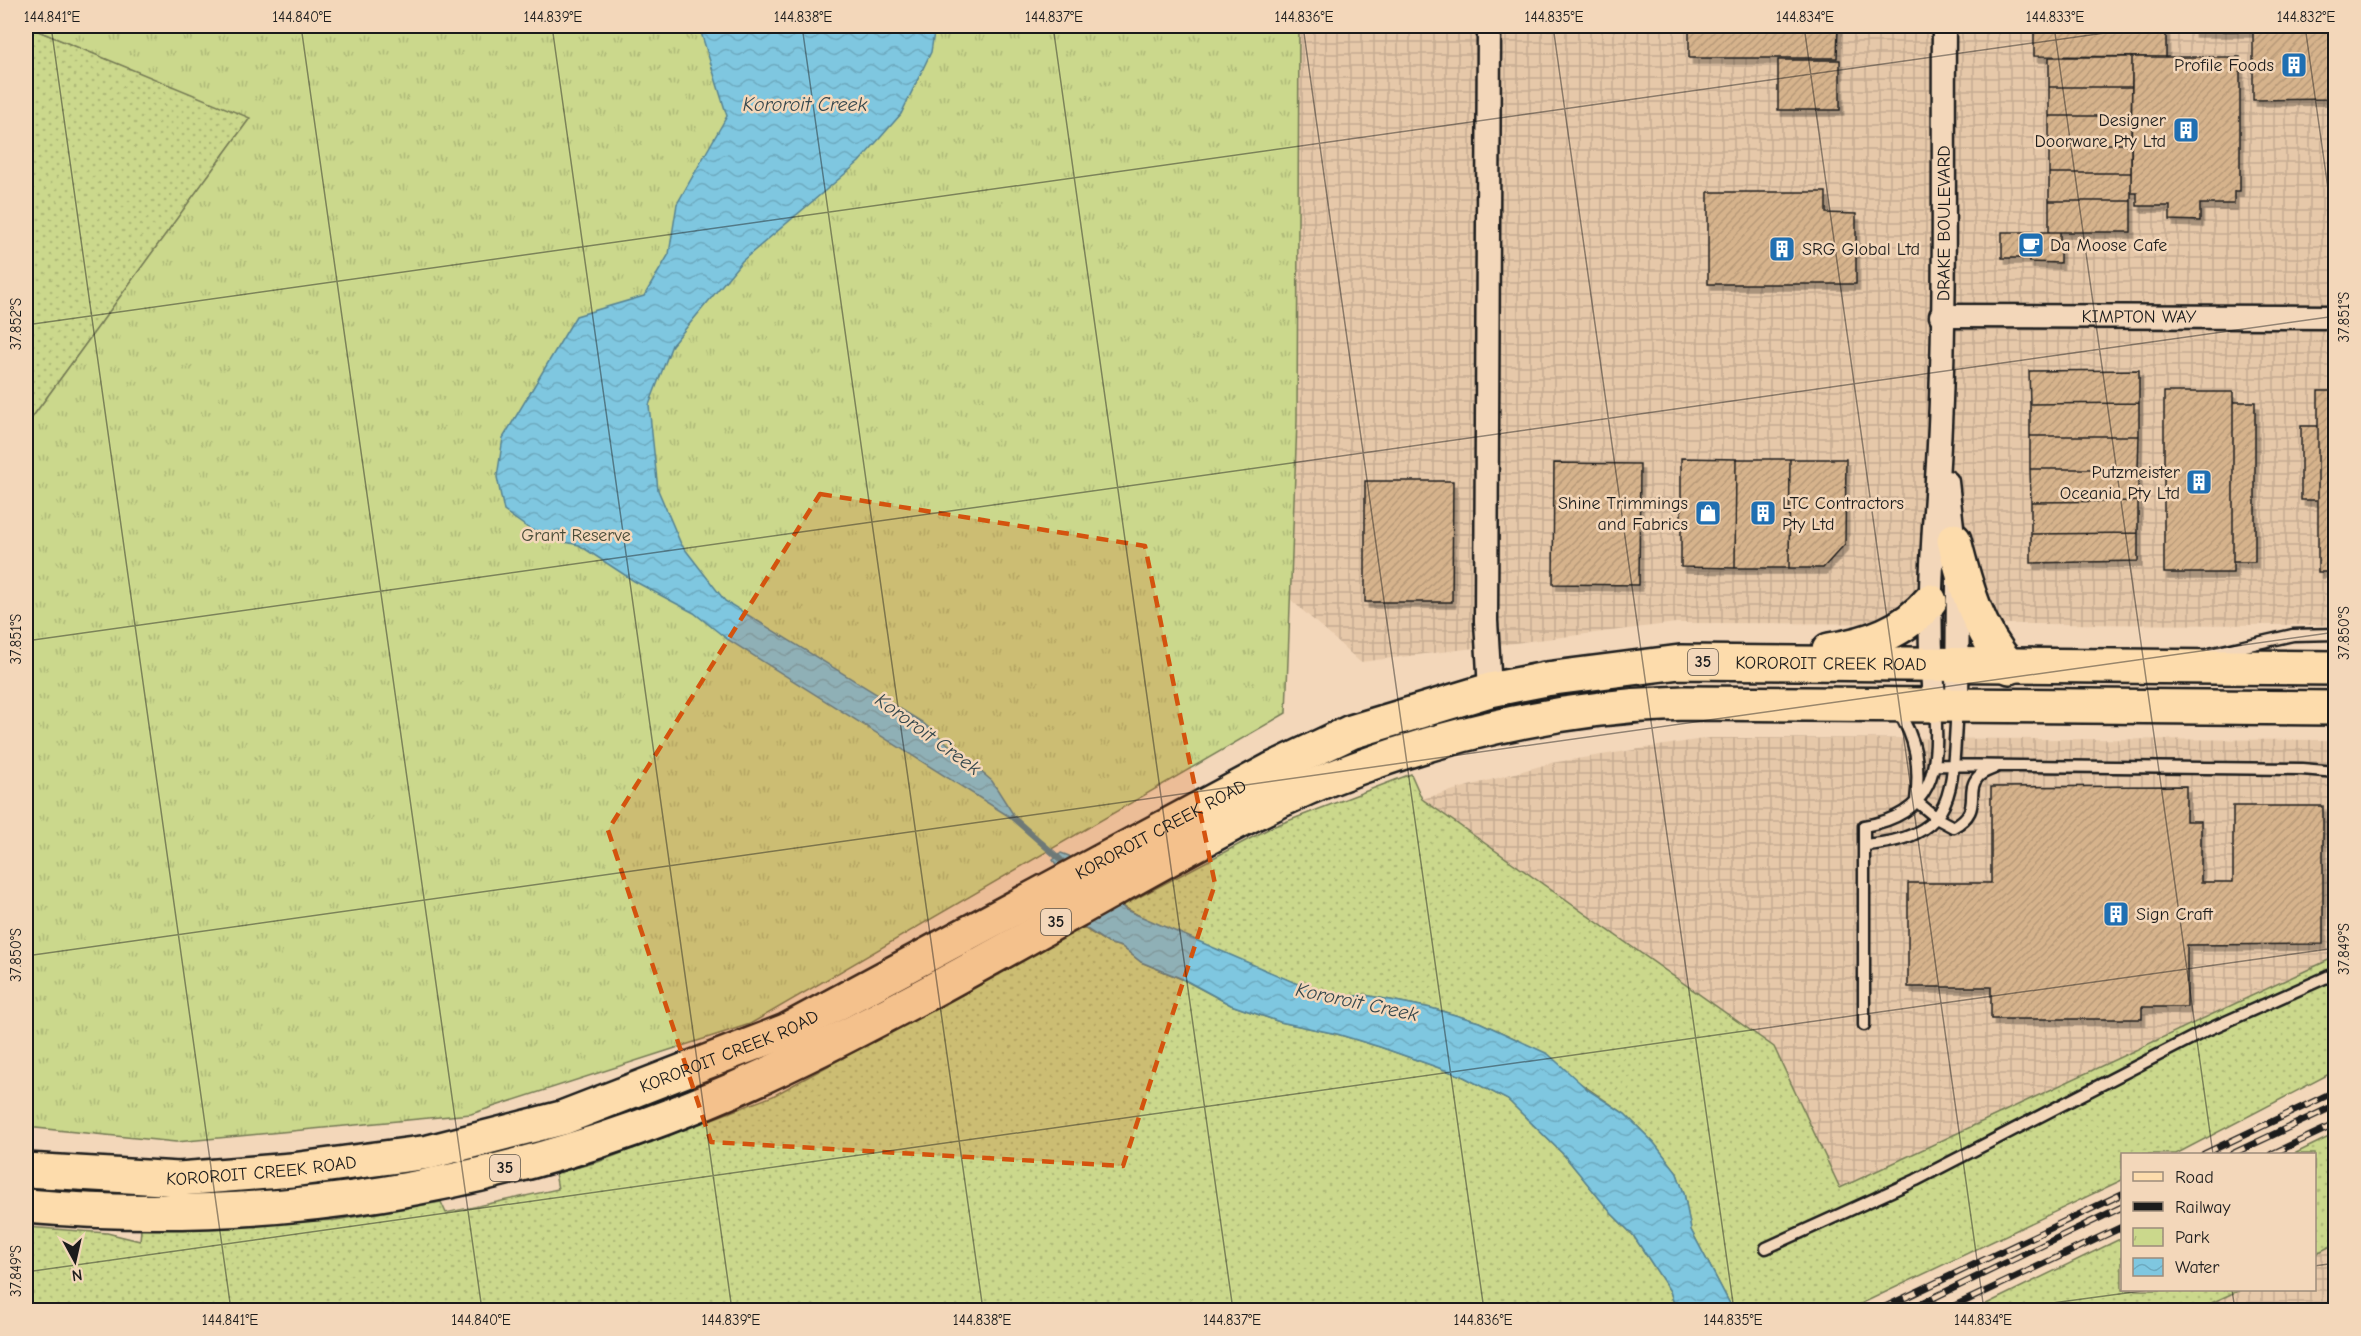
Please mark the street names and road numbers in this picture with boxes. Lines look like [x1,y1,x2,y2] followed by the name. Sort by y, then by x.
[1933,145,1954,301] street label: DRAKE BOULEVARD
[2081,306,2197,327] street label: KIMPTON WAY
[1688,649,1718,675] road number: 35
[1735,652,1927,675] street label: KOROROIT CREEK ROAD
[1072,775,1250,884] street label: KOROROIT CREEK ROAD
[1041,909,1071,935] road number: 35
[637,1005,822,1097] street label: KOROROIT CREEK ROAD
[166,1151,358,1190] street label: KOROROIT CREEK ROAD
[490,1155,520,1181] road number: 35

